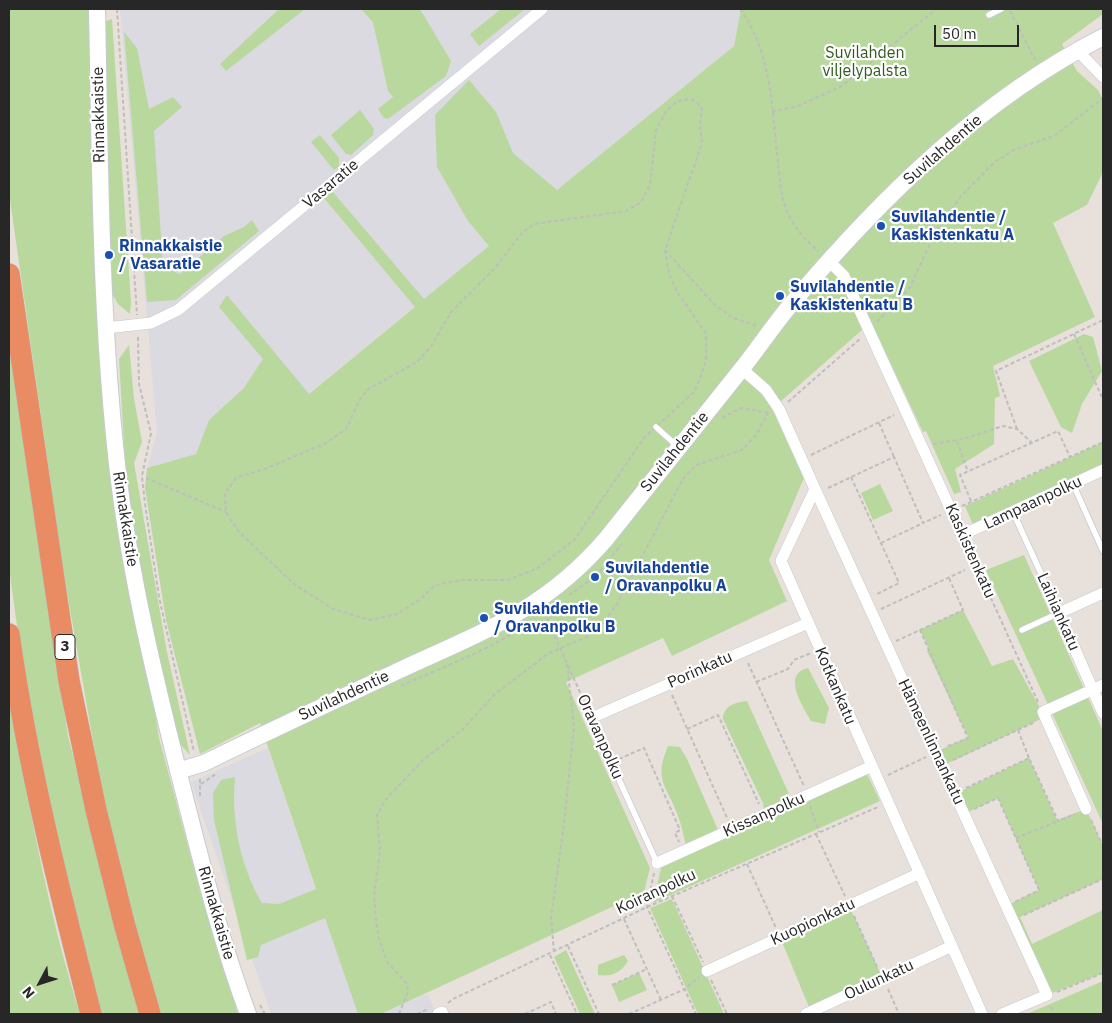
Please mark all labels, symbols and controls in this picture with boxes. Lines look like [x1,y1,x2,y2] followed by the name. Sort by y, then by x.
[937,15,1022,47] scale bar
[942,24,977,43] text: 50 m
[822,43,908,81] park label: Suvilahden viljelypalsta
[89,67,109,163] street label: Rinnakkaistie
[900,111,986,189] street label: Suvilahdentie
[299,155,363,213] street label: Vasaratie
[891,207,1014,245] place label: Suvilahdentie / Kaskistenkatu A
[875,220,887,232] marker: Suvilahdentie / Kaskistenkatu A
[119,236,222,274] place label: Rinnakkaistie / Vasaratie
[103,249,115,261] marker: Rinnakkaistie / Vasaratie
[790,277,913,315] place label: Suvilahdentie / Kaskistenkatu B
[774,290,786,302] marker: Suvilahdentie / Kaskistenkatu B
[637,408,713,496] street label: Suvilahdentie
[108,470,142,568] street label: Rinnakkaistie
[981,472,1085,534] street label: Lampaanpolku
[941,501,999,601] street label: Kaskistenkatu
[605,558,727,596] place label: Suvilahdentie / Oravanpolku A
[1032,570,1084,654] street label: Laihiankatu
[589,571,601,583] marker: Suvilahdentie / Oravanpolku A
[494,599,616,637] place label: Suvilahdentie / Oravanpolku B
[478,612,490,624] marker: Suvilahdentie / Oravanpolku B
[55,634,75,660] road number: 3
[810,645,860,727] street label: Kotkankatu
[665,647,735,693] street label: Porinkatu
[296,667,392,725] street label: Suvilahdentie
[894,676,968,808] street label: Hämeenlinnankatu
[573,692,627,782] street label: Oravanpolku
[720,788,808,842] street label: Kissanpolku
[193,864,239,962] street label: Rinnakkaistie
[613,865,699,919] street label: Koiranpolku
[768,894,858,950] street label: Kuopionkatu
[841,956,917,1004] street label: Oulunkatu
[15,958,65,1008] north arrow
[18,983,39,1002] text: N

